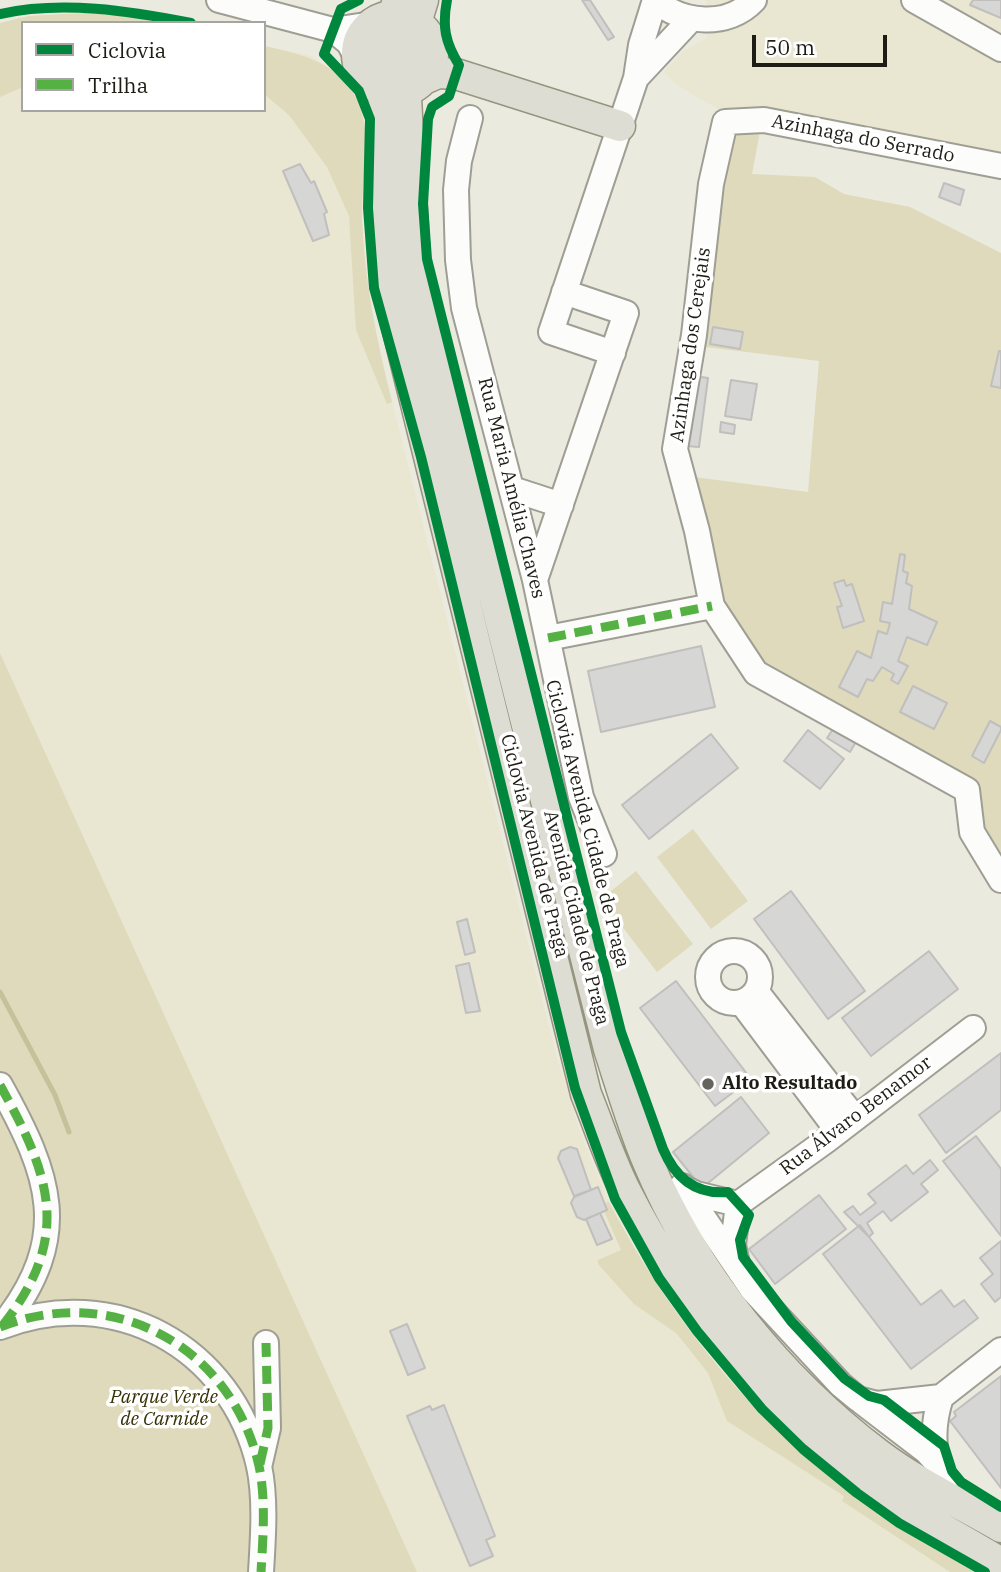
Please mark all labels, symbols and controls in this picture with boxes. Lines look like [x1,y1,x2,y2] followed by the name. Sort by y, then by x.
[21,21,266,112] legend
[756,21,891,65] scale bar
[765,33,815,61] text: 50 m
[88,36,166,64] text: Ciclovia
[88,71,148,99] text: Trilha
[770,110,956,168] street label: Azinhaga do Serrado
[666,246,716,444] street label: Azinhaga dos Cerejais
[472,375,550,601] street label: Rua Maria Amélia Chaves
[540,678,634,970] street label: Ciclovia Avenida Cidade de Praga
[495,732,573,960] street label: Ciclovia Avenida de Praga
[538,808,614,1028] street label: Avenida Cidade de Praga
[776,1051,936,1181] street label: Rua Álvaro Benamor
[722,1073,857,1095] place label: Alto Resultado
[700,1076,716,1092] marker: Alto Resultado
[110,1387,218,1431] park label: Parque Verde de Carnide

